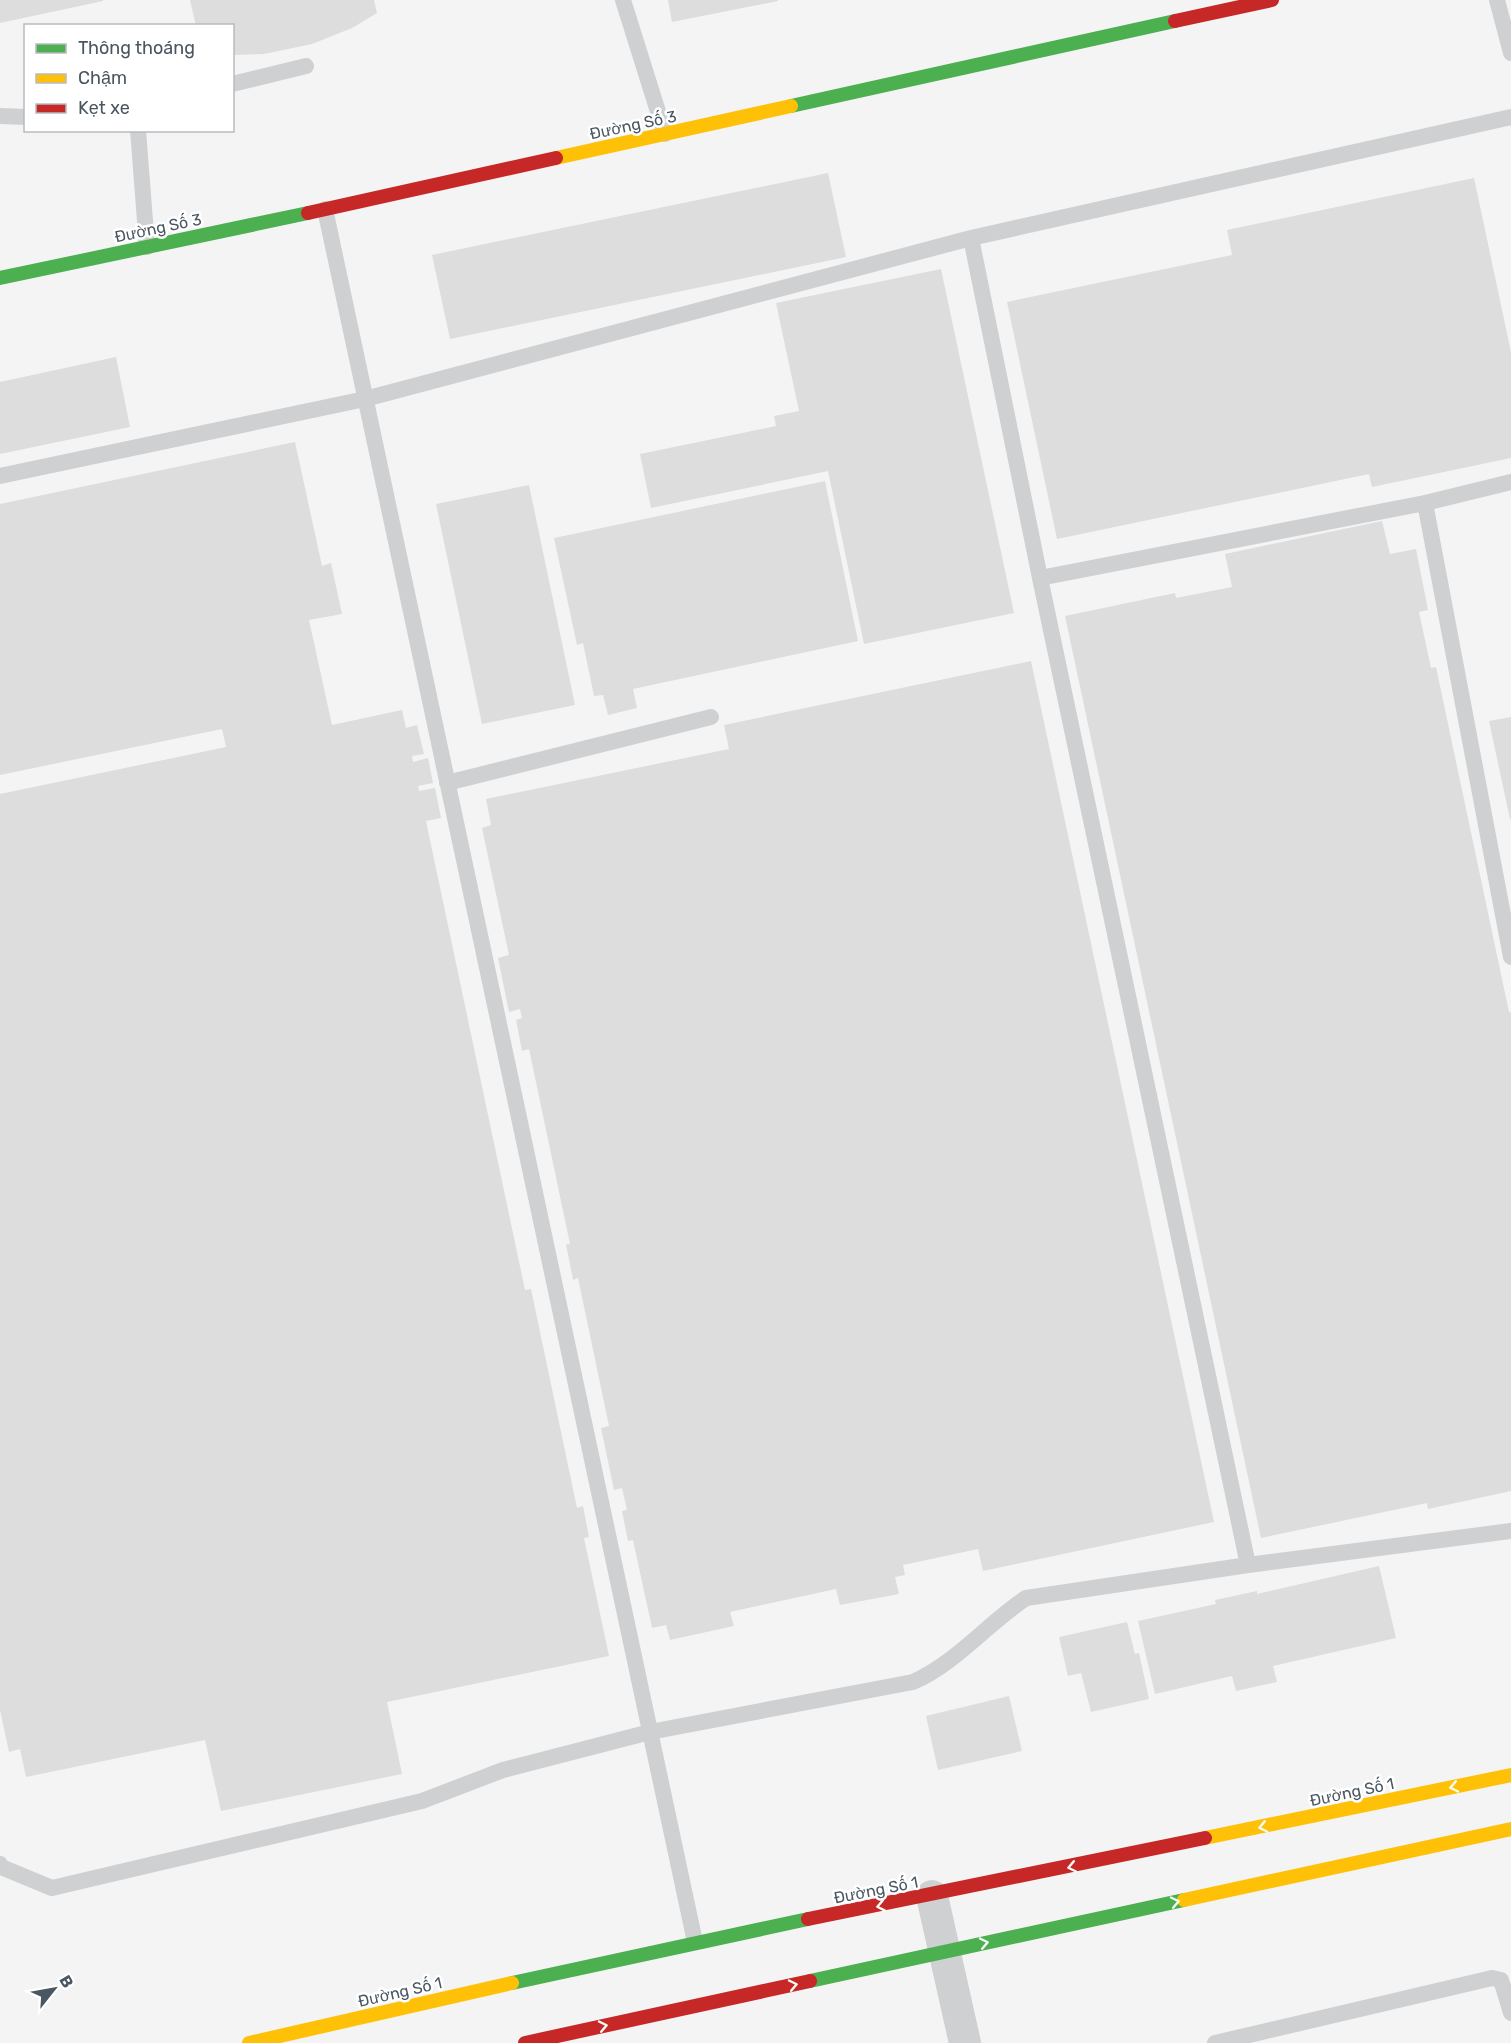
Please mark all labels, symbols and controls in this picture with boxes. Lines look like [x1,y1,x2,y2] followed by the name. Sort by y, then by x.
[24,24,234,132] legend
[78,37,195,59] text: Thông thoáng
[78,67,127,89] text: Chậm
[78,97,130,119] text: Kẹt xe
[588,105,678,143] street label: Đường Số 3
[113,208,203,246] street label: Đường Số 3
[1308,1772,1396,1810] street label: Đường Số 1
[1449,1780,1459,1793] one-way arrow
[1258,1820,1268,1833] one-way arrow
[1067,1860,1077,1873] one-way arrow
[832,1871,920,1907] street label: Đường Số 1
[1169,1896,1179,1909] one-way arrow
[876,1899,886,1912] one-way arrow
[979,1938,989,1951] one-way arrow
[24,1959,84,2019] north arrow
[55,1972,77,1991] text: B
[356,1972,444,2011] street label: Đường Số 1
[788,1979,798,1992] one-way arrow
[598,2020,608,2033] one-way arrow

